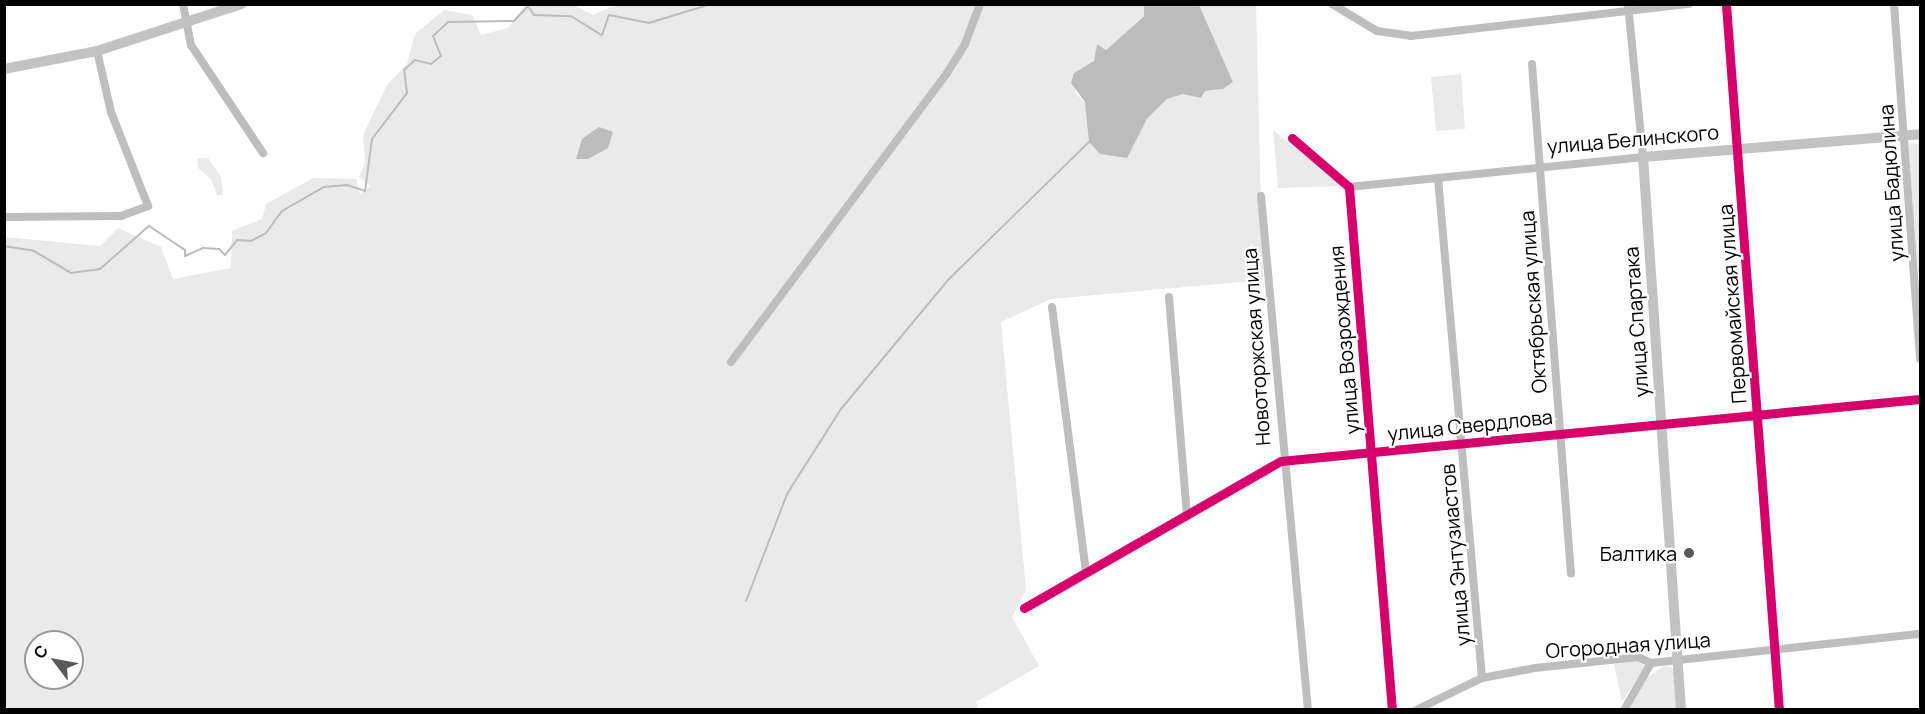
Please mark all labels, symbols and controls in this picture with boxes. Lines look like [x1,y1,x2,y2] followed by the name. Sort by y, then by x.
[1874,104,1908,262] street label: улица Бадюлина
[1546,120,1720,158] street label: улица Белинского
[1713,203,1751,405] street label: Первомайская улица
[1515,210,1551,394] street label: Октябрьская улица
[1324,245,1364,435] street label: улица Возрождения
[1619,246,1653,398] street label: улица Спартака
[1237,247,1275,447] street label: Новоторжская улица
[1386,404,1554,446] street label: улица Свердлова
[1435,463,1475,647] street label: улица Энтузиастов
[1600,541,1677,565] place label: Балтика
[1682,546,1696,560] marker: Балтика
[1545,627,1711,663] street label: Огородная улица
[24,630,84,690] north arrow
[28,641,53,662] text: С

